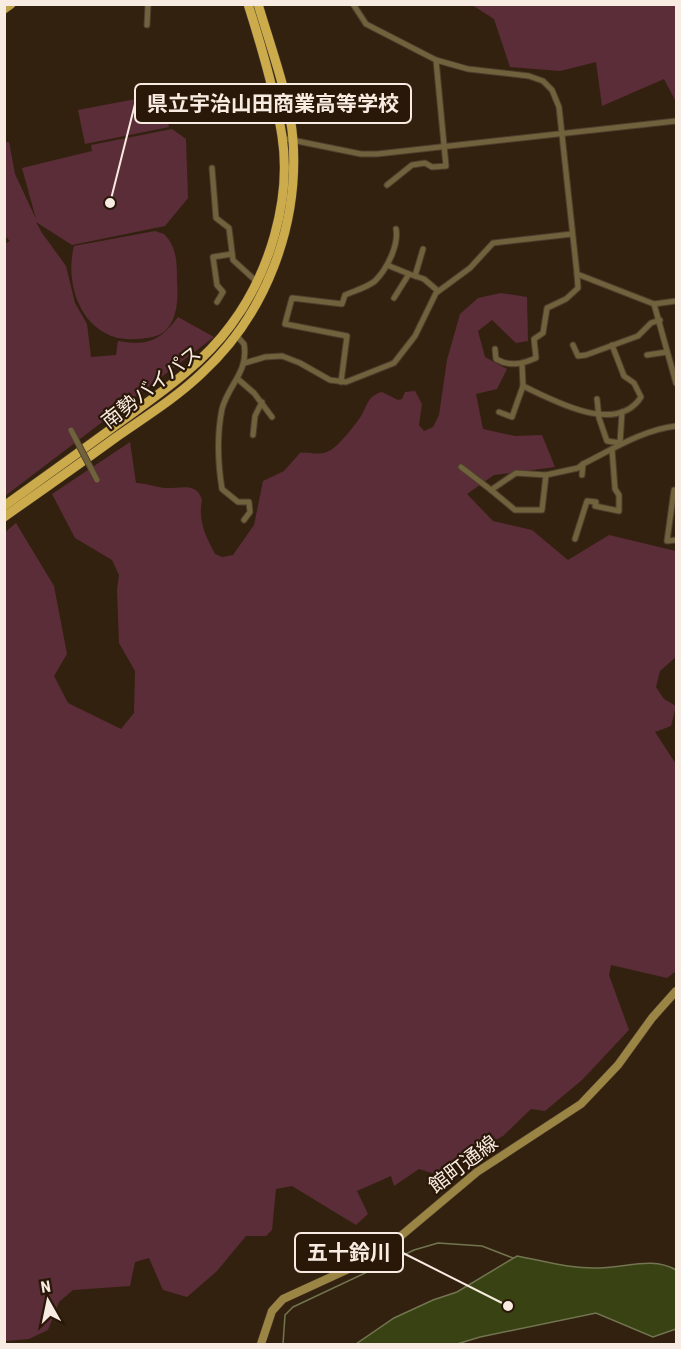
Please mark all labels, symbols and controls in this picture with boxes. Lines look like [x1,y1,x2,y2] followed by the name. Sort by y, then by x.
[135,84,411,123] callout: 県立宇治山田商業高等学校
[147,92,399,116] text: 県立宇治山田商業高等学校
[96,341,206,433] street label: 南勢バイパス
[424,1130,502,1198] street label: 館町通線
[295,1233,403,1272] callout: 五十鈴川
[307,1241,391,1265] text: 五十鈴川
[18,1271,78,1331] north arrow
[39,1277,52,1297] text: N

